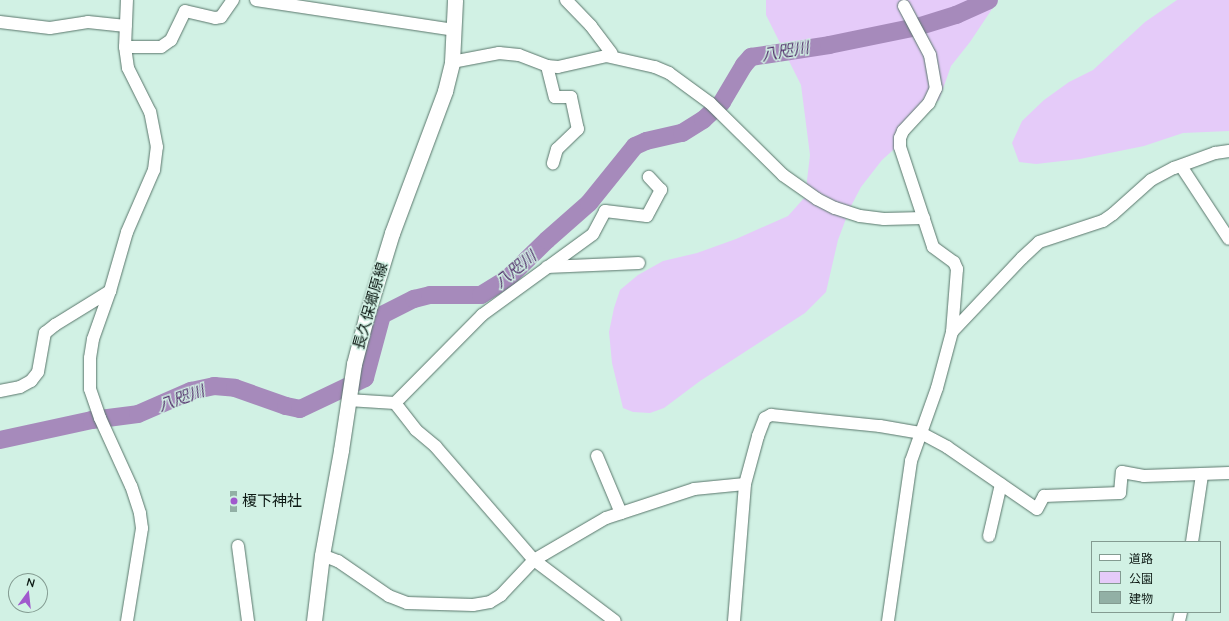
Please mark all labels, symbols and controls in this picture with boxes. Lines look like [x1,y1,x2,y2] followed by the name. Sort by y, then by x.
[760,37,810,65] water label: 八咫川
[490,246,540,292] water label: 八咫川
[349,260,391,352] street label: 長久保郷原線
[155,381,207,415] water label: 八咫川
[242,492,302,510] place label: 榎下神社
[229,496,239,506] marker: 榎下神社
[1091,541,1221,613] legend
[1129,551,1153,566] text: 道路
[1129,571,1153,586] text: 公園
[8,573,48,613] north arrow
[25,575,37,590] text: N
[1129,591,1153,606] text: 建物

